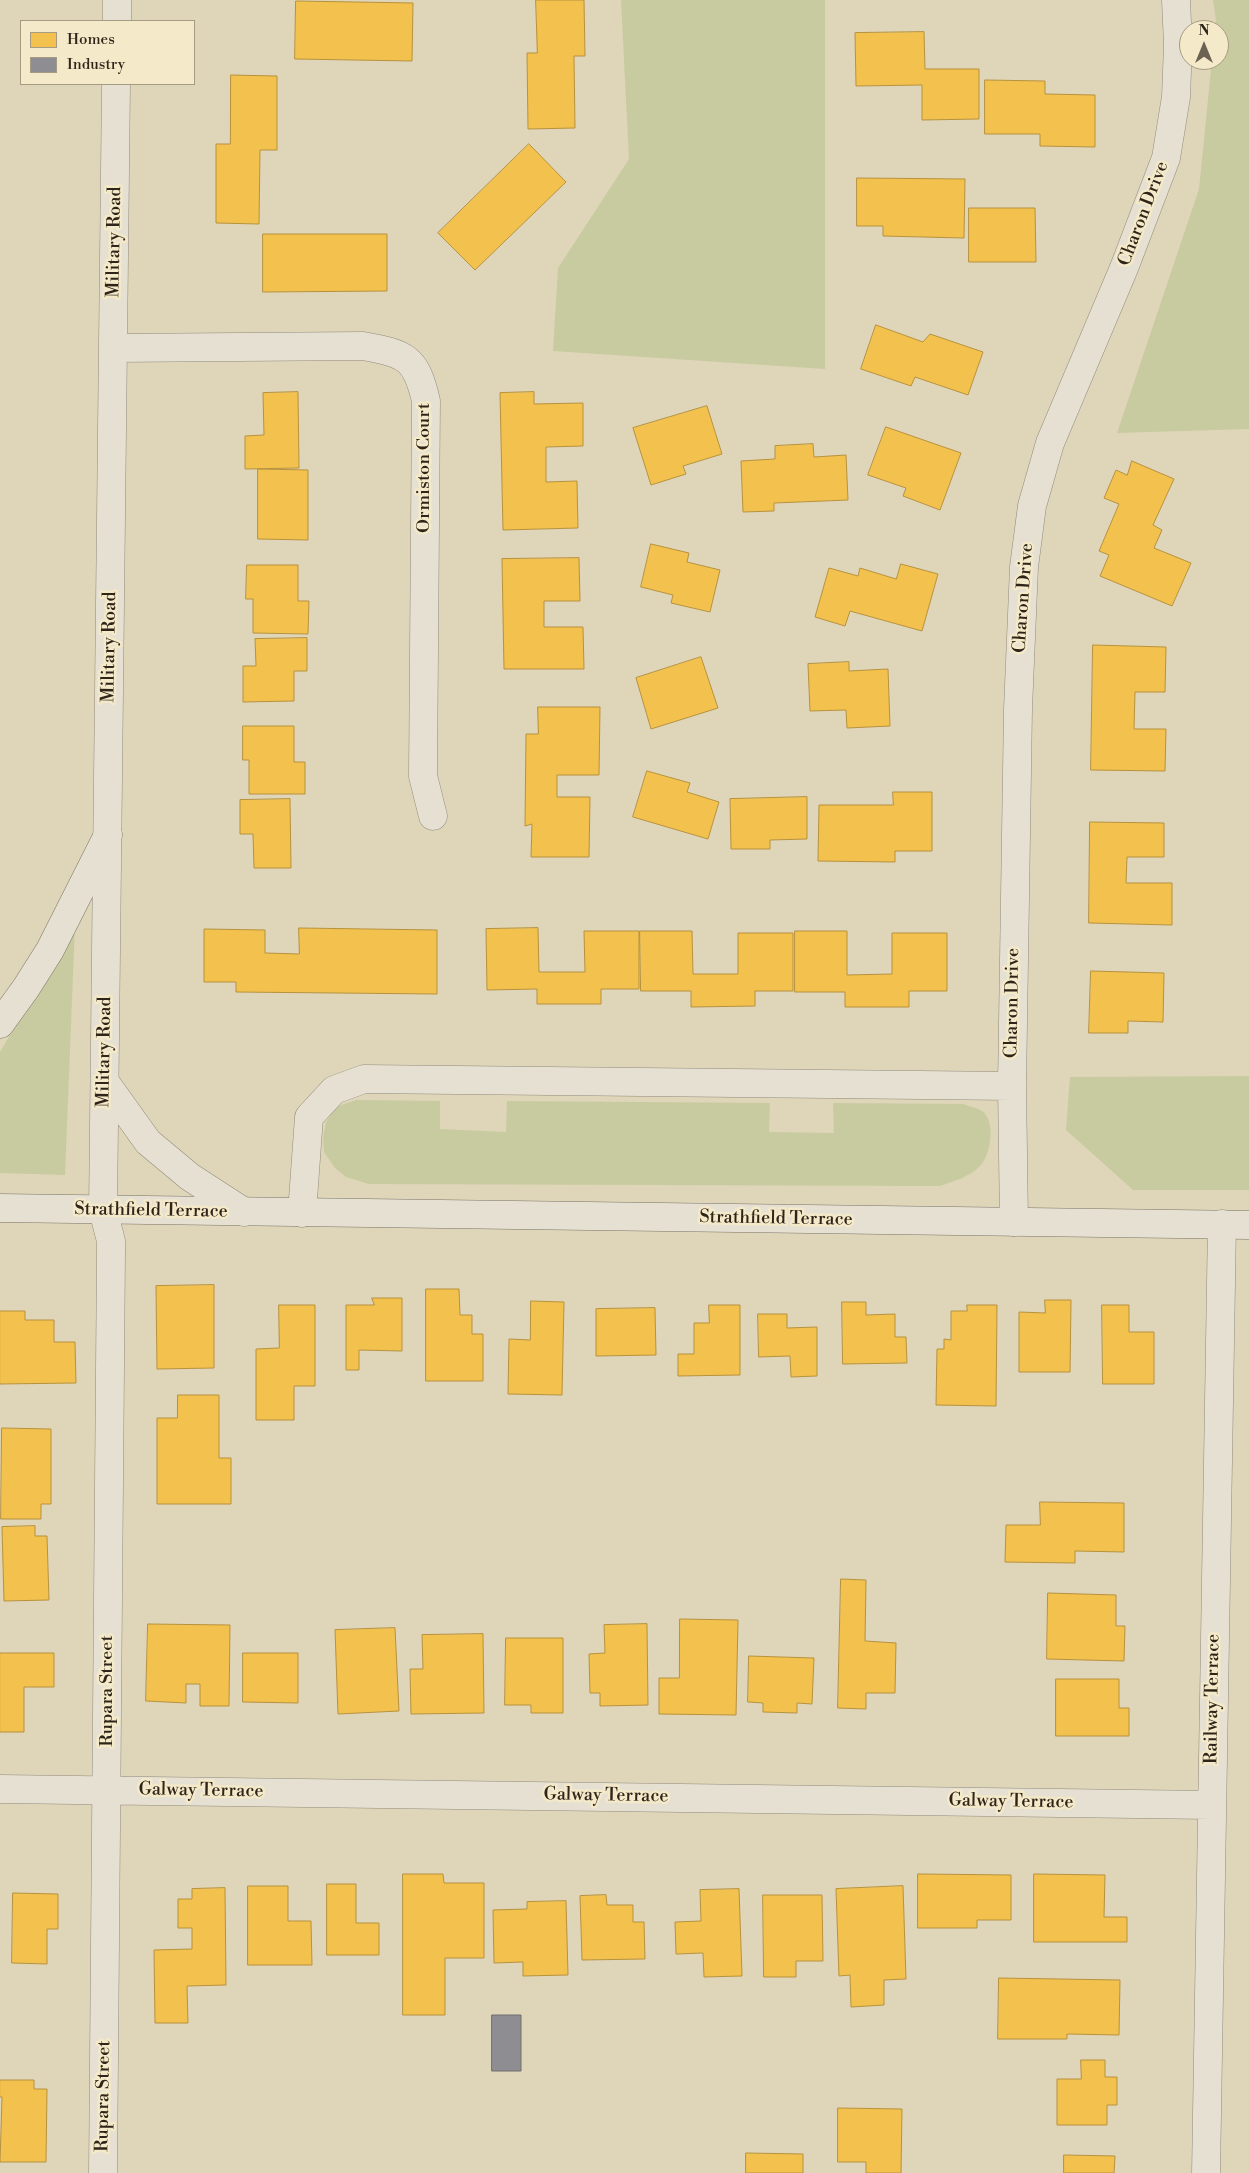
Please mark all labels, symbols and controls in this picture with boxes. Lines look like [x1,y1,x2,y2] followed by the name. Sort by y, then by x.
[20,20,195,85] legend
[1179,20,1229,70] north arrow
[1198,22,1210,40] text: N
[67,30,115,49] text: Homes
[67,55,125,74] text: Industry
[1114,159,1174,269] street label: Charon Drive
[103,186,127,298] street label: Military Road
[414,403,436,533] street label: Ormiston Court
[1009,542,1039,654] street label: Charon Drive
[98,591,122,703] street label: Military Road
[1001,948,1025,1058] street label: Charon Drive
[93,996,117,1108] street label: Military Road
[74,1199,228,1223] street label: Strathfield Terrace
[699,1207,853,1231] street label: Strathfield Terrace
[1201,1634,1225,1764] street label: Railway Terrace
[97,1635,119,1747] street label: Rupara Street
[138,1779,264,1803] street label: Galway Terrace
[543,1784,669,1808] street label: Galway Terrace
[948,1790,1074,1814] street label: Galway Terrace
[92,2040,116,2152] street label: Rupara Street

